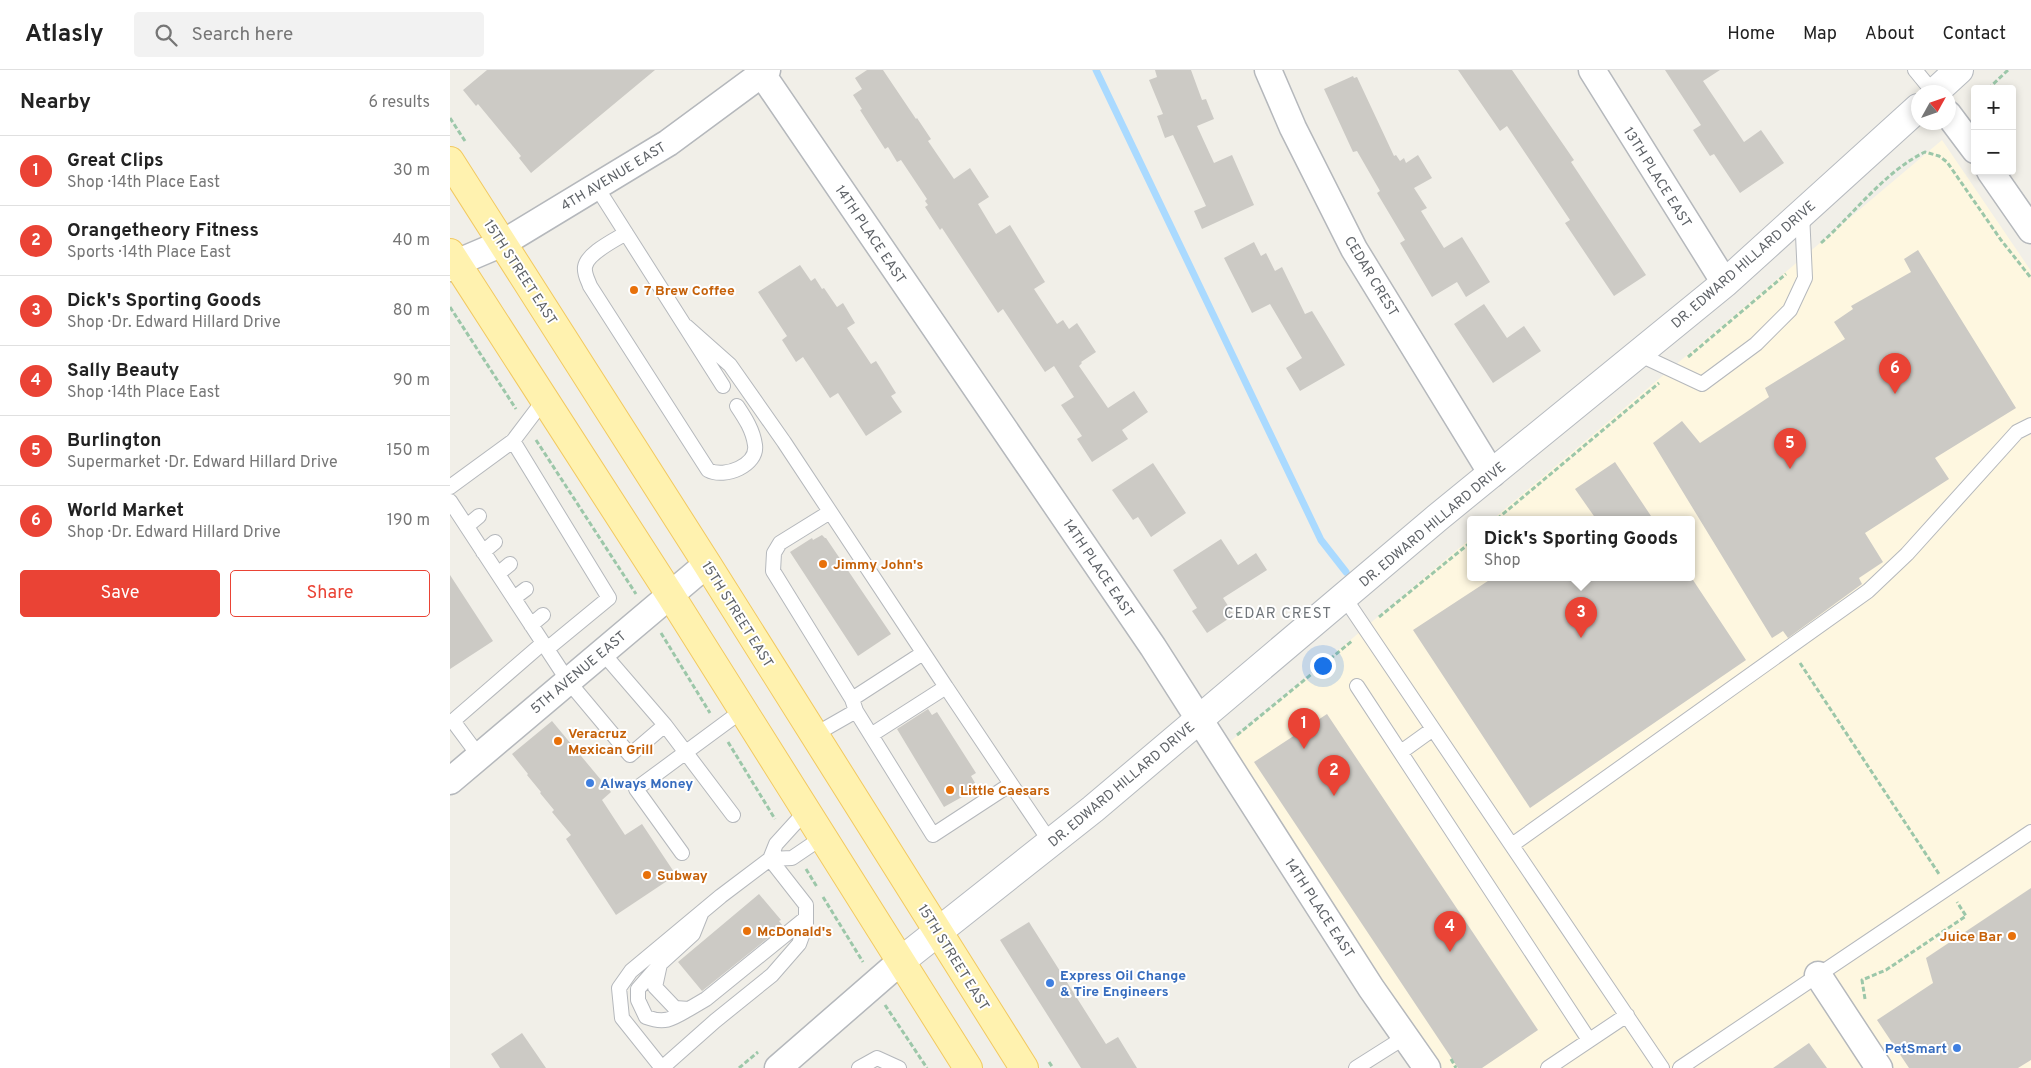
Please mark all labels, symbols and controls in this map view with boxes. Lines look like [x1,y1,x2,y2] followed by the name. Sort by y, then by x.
[134,12,484,57] search box
[25,20,104,50] text: Atlasly
[152,21,180,49] icon: search
[192,23,293,47] text: Search here
[1727,23,1775,46] text: Home
[1803,23,1837,46] text: Map
[1865,23,1914,46] text: About
[1942,23,2006,46] text: Contact
[1911,85,1956,130] north arrow
[1971,85,2016,175] map controls
[1971,85,2016,130] button: +
[20,89,91,116] text: Nearby
[368,93,430,113] text: 6 results
[1619,125,1694,231] street label: 13TH PLACE EAST
[1971,130,2016,175] button: −
[558,139,669,215] street label: 4TH AVENUE EAST
[67,149,164,173] text: Great Clips
[33,161,39,181] text: 1
[393,161,430,181] text: 30 m
[67,173,220,193] text: Shop · 14th Place East
[831,182,909,287] street label: 14TH PLACE EAST
[1668,198,1820,333] street label: DR. EDWARD HILLARD DRIVE
[479,217,560,329] street label: 15TH STREET EAST
[67,219,259,243] text: Orangetheory Fitness
[31,231,41,251] text: 2
[392,231,430,251] text: 40 m
[1340,234,1401,320] street label: CEDAR CREST
[67,243,231,263] text: Sports · 14th Place East
[644,283,735,300] place label: 7 Brew Coffee
[628,284,640,296] marker: 7 Brew Coffee
[67,289,261,313] text: Dick's Sporting Goods
[31,301,41,321] text: 3
[393,301,430,321] text: 80 m
[67,313,281,333] text: Shop · Dr. Edward Hillard Drive
[1879,353,1911,394] pin: 6
[67,359,179,383] text: Sally Beauty
[31,371,41,391] text: 4
[393,371,430,391] text: 90 m
[67,383,220,403] text: Shop · 14th Place East
[1774,428,1806,469] pin: 5
[67,429,162,453] text: Burlington
[31,441,41,461] text: 5
[387,441,430,461] text: 150 m
[67,453,338,473] text: Supermarket · Dr. Edward Hillard Drive
[1356,459,1510,591] street label: DR. EDWARD HILLARD DRIVE
[67,499,184,523] text: World Market
[31,511,41,531] text: 6
[387,511,430,531] text: 190 m
[1059,516,1137,621] street label: 14TH PLACE EAST
[1467,516,1695,581] popup
[67,523,281,543] text: Shop · Dr. Edward Hillard Drive
[1484,527,1678,551] text: Dick's Sporting Goods
[1484,551,1521,571] text: Shop
[833,557,924,574] place label: Jimmy John's
[817,558,829,570] marker: Jimmy John's
[697,559,776,671] street label: 15TH STREET EAST
[20,570,220,617] button: Save
[230,570,430,617] button: Share
[1565,597,1597,638] pin: 3
[1224,605,1332,624] district label: CEDAR CREST
[528,628,630,718] street label: 5TH AVENUE EAST
[1310,653,1336,679] your location
[1288,708,1320,749] pin: 1
[1045,719,1199,851] street label: DR. EDWARD HILLARD DRIVE
[568,726,653,759] place label: Veracruz Mexican Grill
[552,735,564,747] marker: Veracruz Mexican Grill
[1318,755,1350,796] pin: 2
[600,776,693,793] place label: Always Money
[584,777,596,789] marker: Always Money
[960,783,1050,800] place label: Little Caesars
[944,784,956,796] marker: Little Caesars
[1280,856,1357,962] street label: 14TH PLACE EAST
[657,868,708,885] place label: Subway
[641,869,653,881] marker: Subway
[913,902,992,1014] street label: 15TH STREET EAST
[1434,911,1466,952] pin: 4
[757,924,832,941] place label: McDonald's
[741,925,753,937] marker: McDonald's
[1940,929,2002,946] place label: Juice Bar
[2006,930,2018,942] marker: Juice Bar
[1060,968,1186,1001] place label: Express Oil Change & Tire Engineers
[1044,977,1056,989] marker: Express Oil Change & Tire Engineers
[1885,1041,1947,1058] place label: PetSmart
[1951,1042,1963,1054] marker: PetSmart

